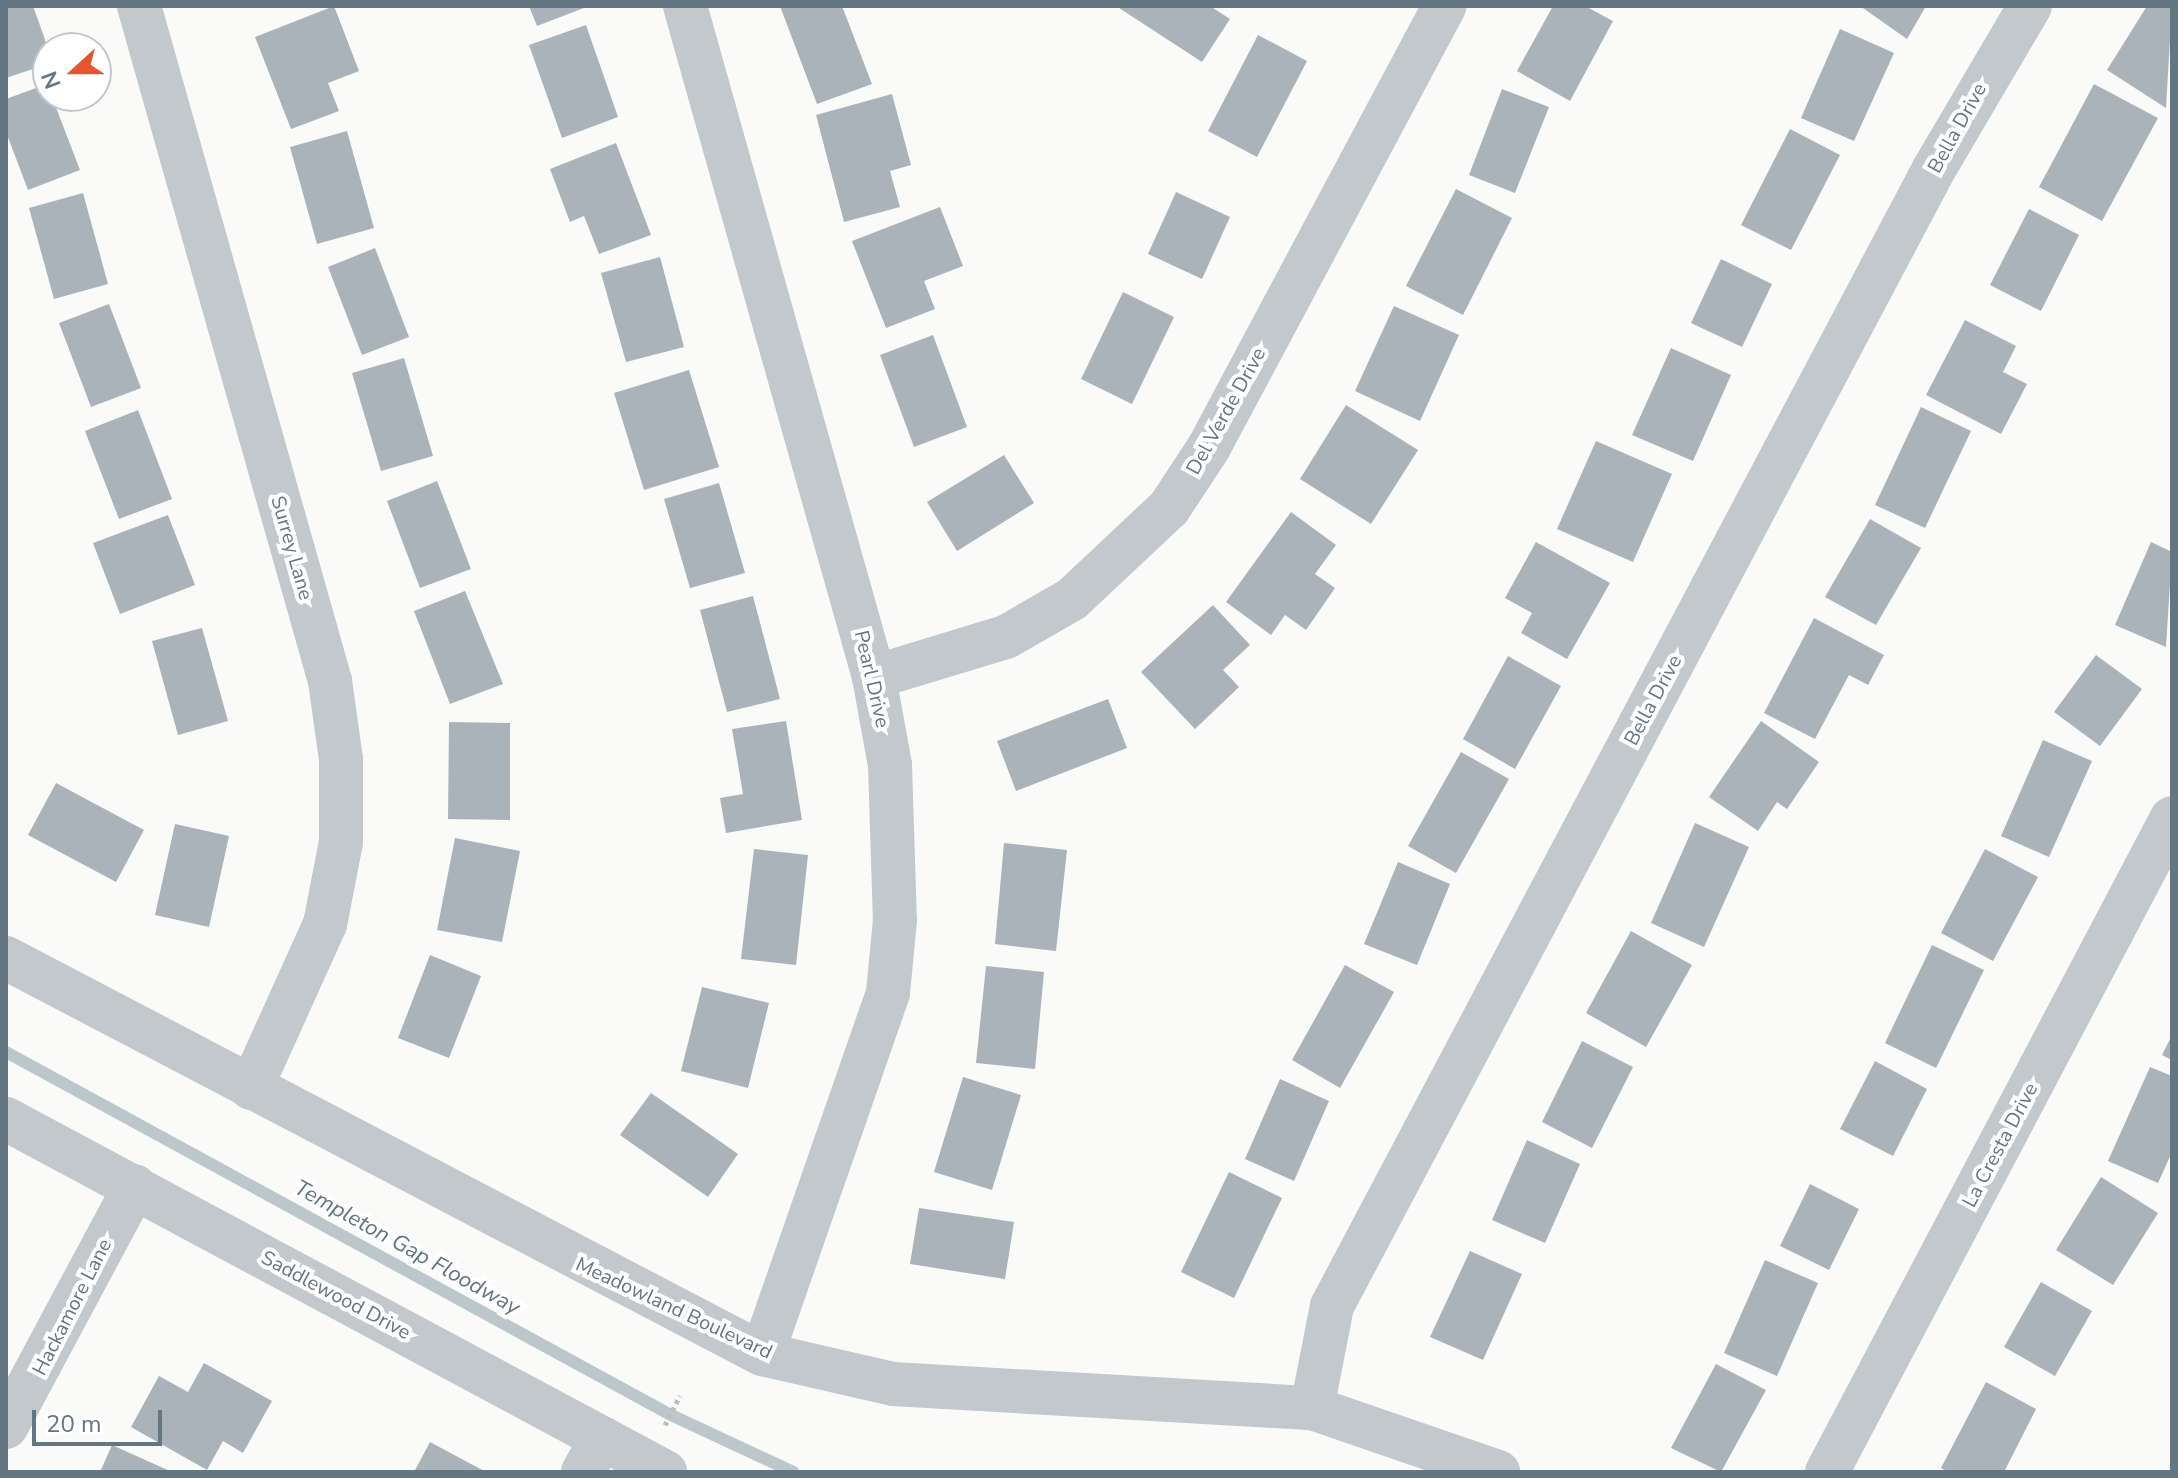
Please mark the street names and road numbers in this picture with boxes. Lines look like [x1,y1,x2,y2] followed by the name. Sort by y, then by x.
[1922,79,1992,177] street label: Bella Drive
[1181,343,1271,479] street label: Del Verde Drive
[266,493,318,603] street label: Surrey Lane
[849,628,895,730] street label: Pearl Drive
[1619,651,1687,749] street label: Bella Drive
[1957,1079,2043,1211] street label: La Cresta Drive
[27,1235,117,1379] street label: Hackamore Lane
[257,1246,415,1344] street label: Saddlewood Drive
[572,1252,776,1364] street label: Meadowland Boulevard

